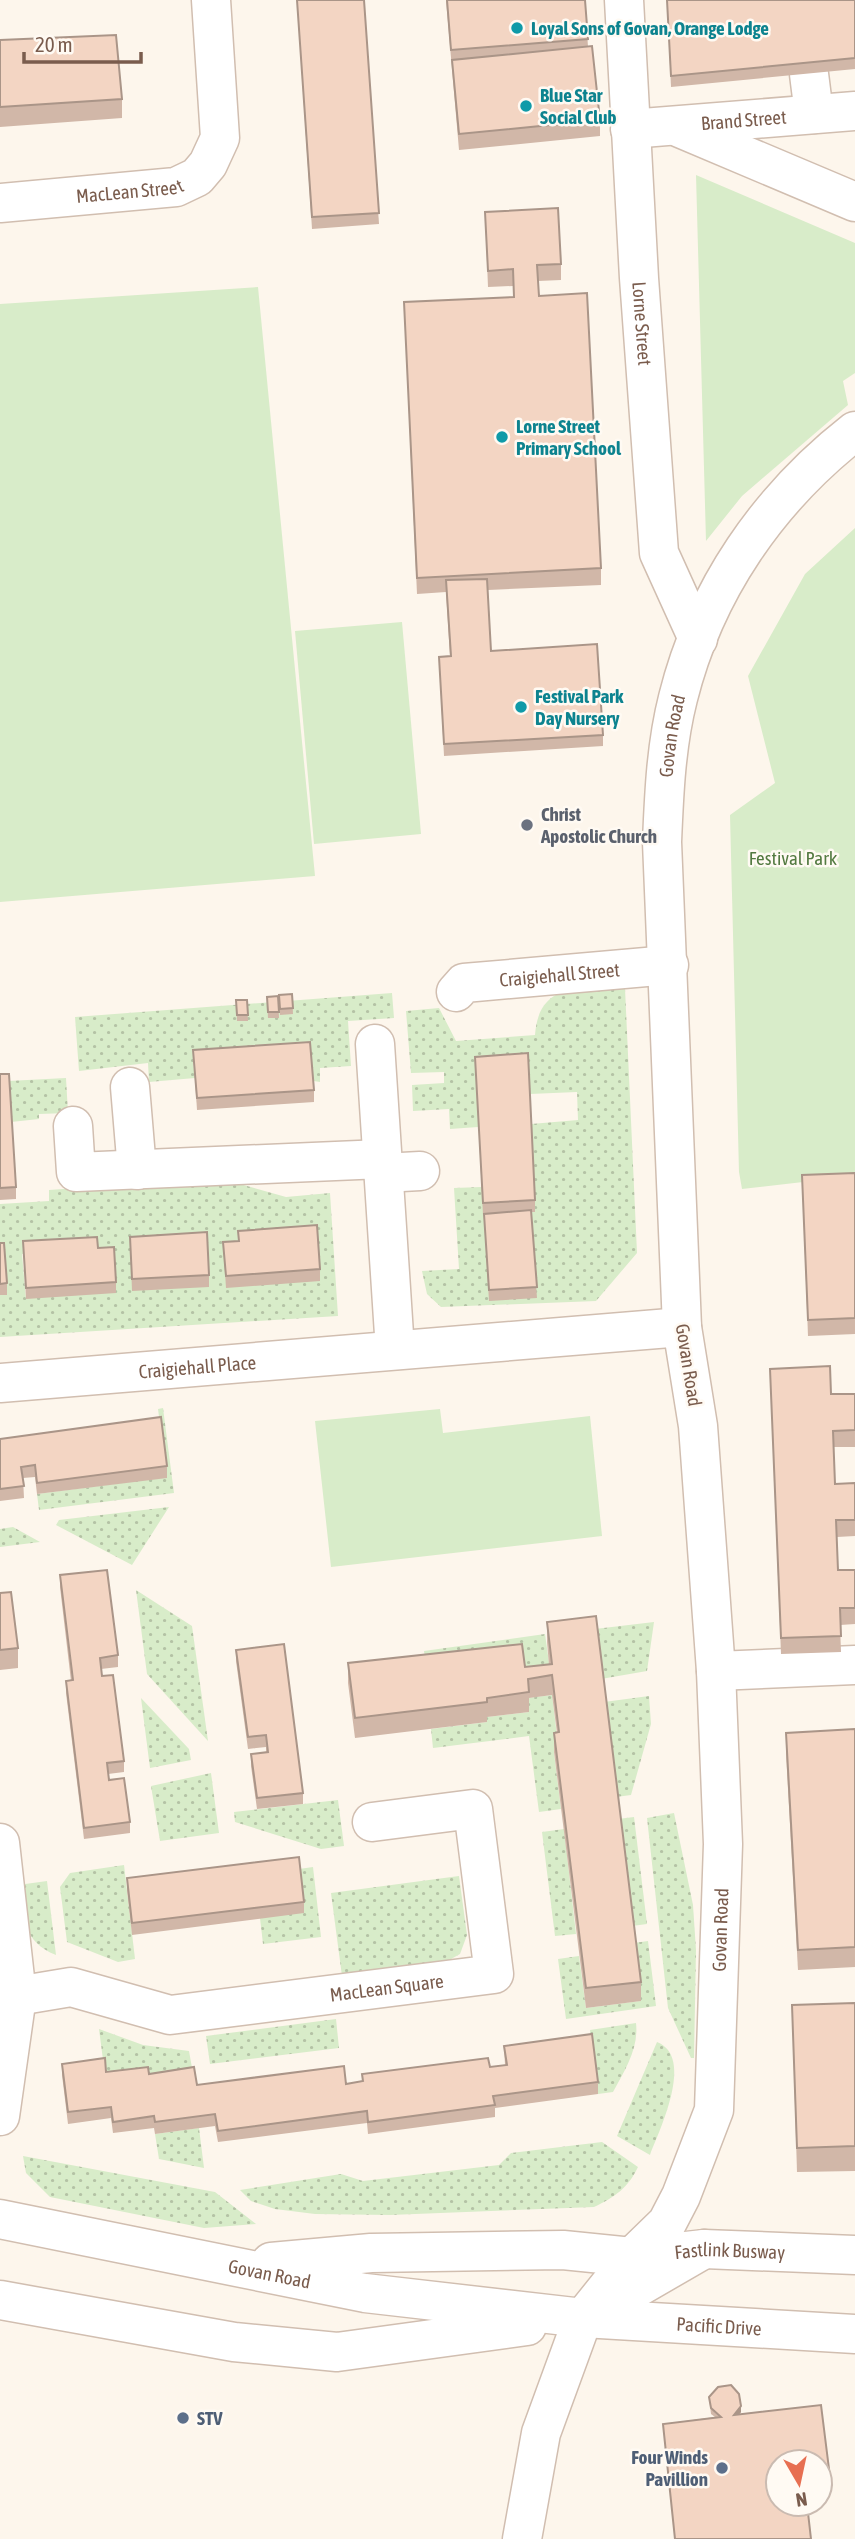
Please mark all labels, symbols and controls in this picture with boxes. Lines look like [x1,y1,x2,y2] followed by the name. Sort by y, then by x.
[531,17,769,39] place label: Loyal Sons of Govan, Orange Lodge
[509,20,525,36] marker: Loyal Sons of Govan, Orange Lodge
[24,21,142,65] scale bar
[35,32,73,56] text: 20 m
[540,84,617,128] place label: Blue Star Social Club
[518,98,534,114] marker: Blue Star Social Club
[700,106,787,134] street label: Brand Street
[75,174,187,207] street label: MacLean Street
[628,281,656,366] street label: Lorne Street
[516,415,622,459] place label: Lorne Street Primary School
[494,429,510,445] marker: Lorne Street Primary School
[535,685,624,729] place label: Festival Park Day Nursery
[655,692,689,778] street label: Govan Road
[513,699,529,715] marker: Festival Park Day Nursery
[540,803,657,847] place label: Christ Apostolic Church
[519,817,535,833] marker: Christ Apostolic Church
[749,847,838,869] park label: Festival Park
[499,958,621,991] street label: Craigiehall Street
[672,1322,706,1408] street label: Govan Road
[138,1351,257,1383] street label: Craigiehall Place
[708,1888,733,1972] street label: Govan Road
[328,1969,445,2006] street label: MacLean Square
[673,2238,786,2263] street label: Fastlink Busway
[226,2255,313,2293] street label: Govan Road
[676,2313,762,2339] street label: Pacific Drive
[197,2407,223,2429] place label: STV
[175,2410,191,2426] marker: STV
[631,2446,708,2490] place label: Four Winds Pavillion
[764,2448,834,2518] north arrow
[714,2460,730,2476] marker: Four Winds Pavillion
[794,2488,809,2512] text: N

